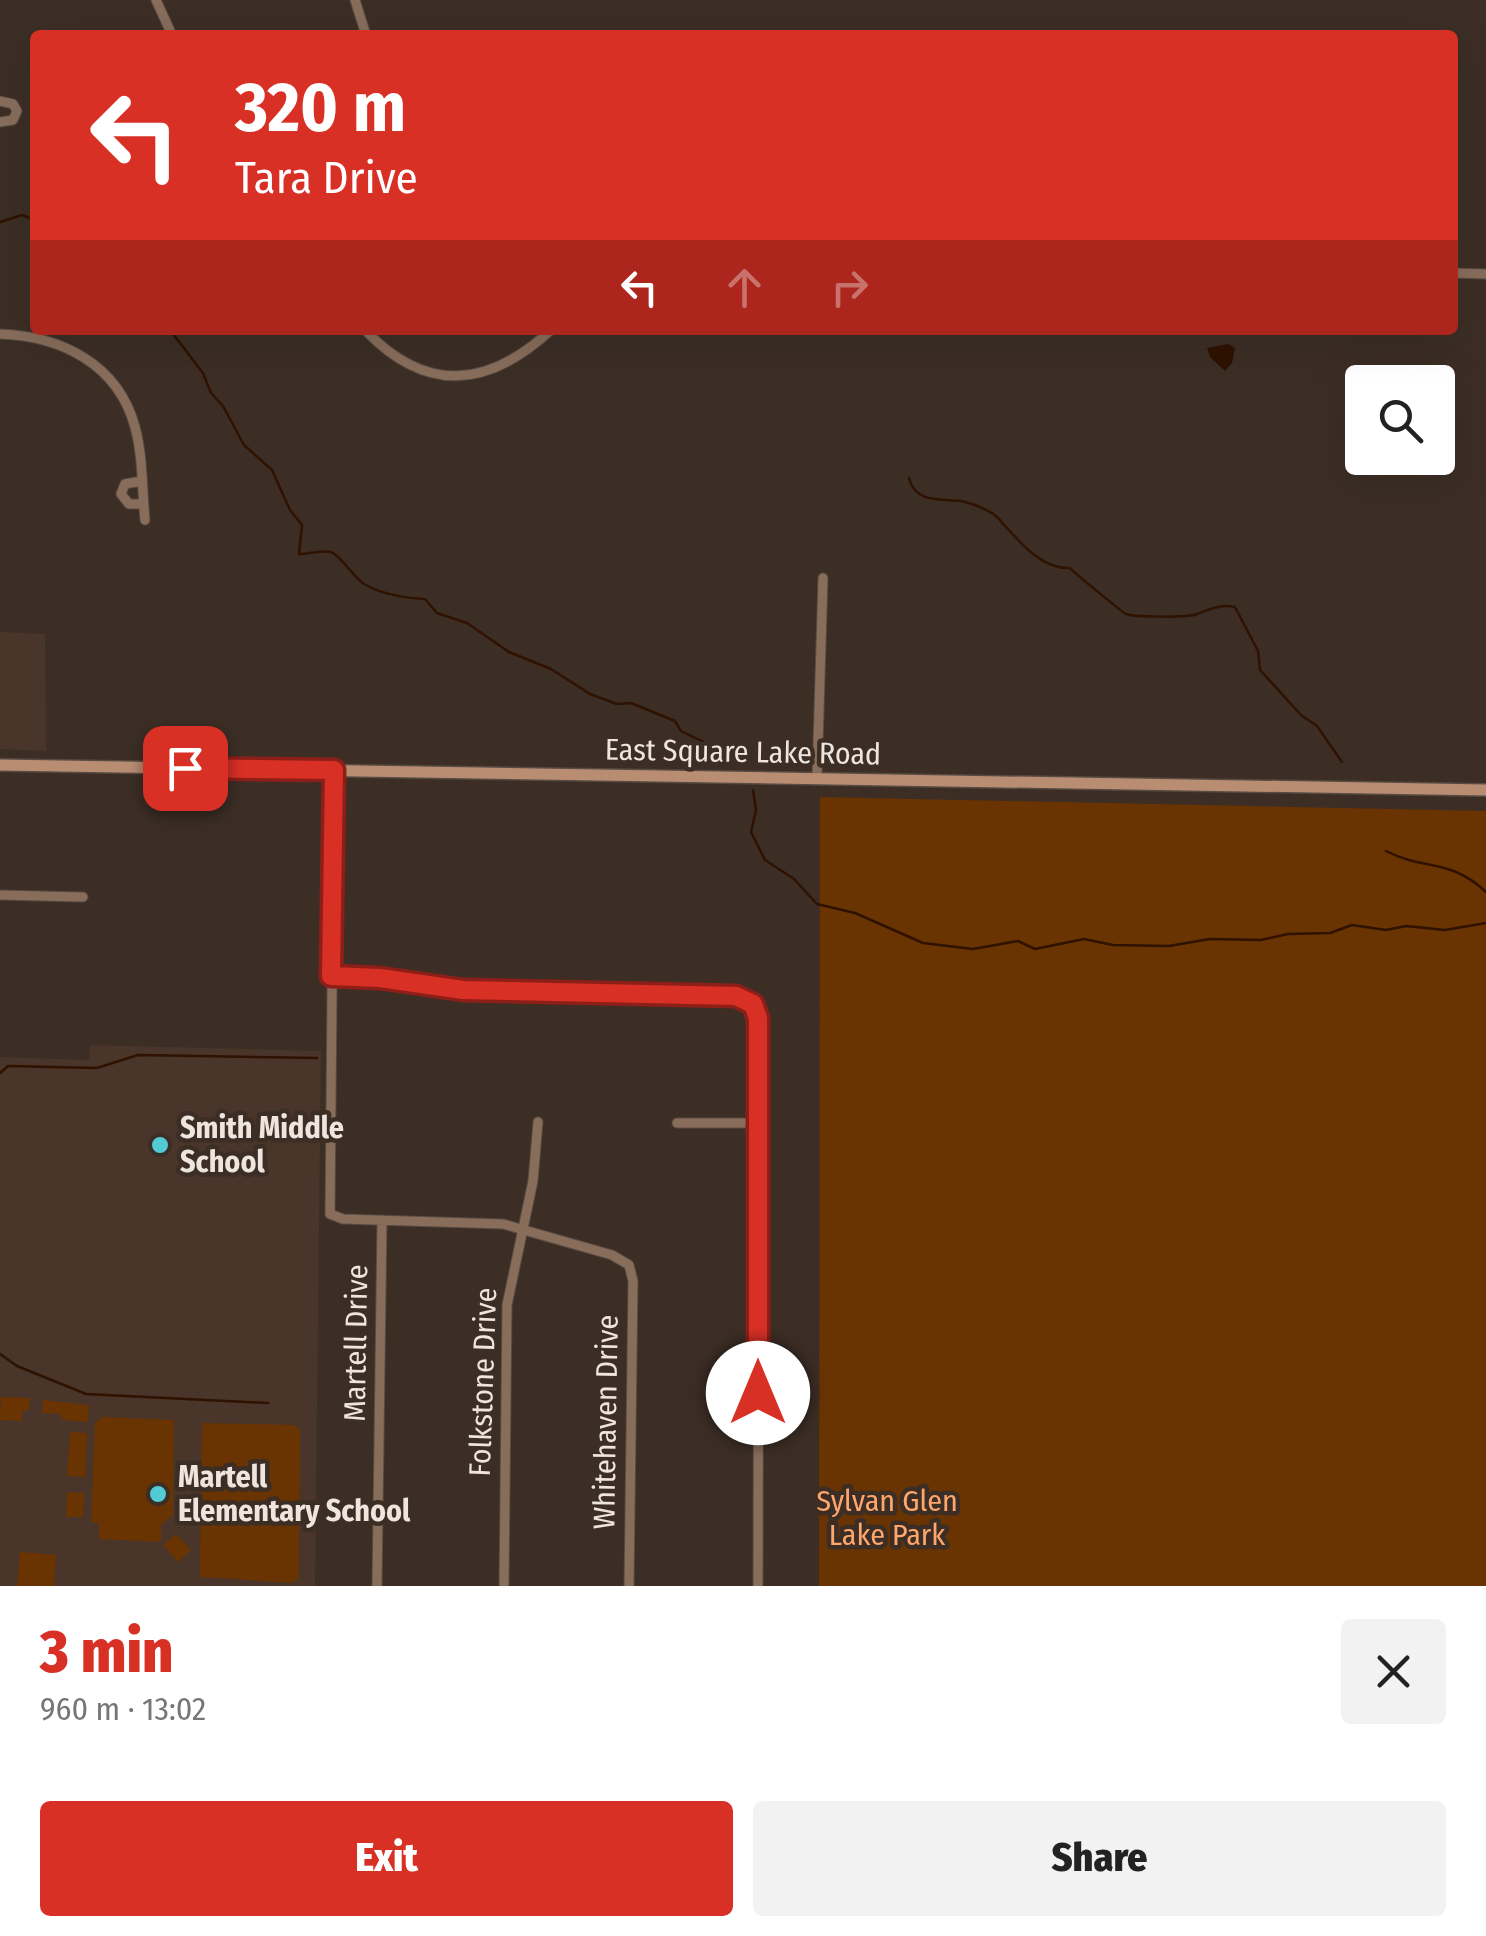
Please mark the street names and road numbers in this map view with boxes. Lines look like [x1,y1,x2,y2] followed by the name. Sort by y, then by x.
[605,732,881,772] street label: East Square Lake Road
[337,1264,375,1422] street label: Martell Drive
[462,1287,504,1477] street label: Folkstone Drive
[586,1314,626,1530] street label: Whitehaven Drive

